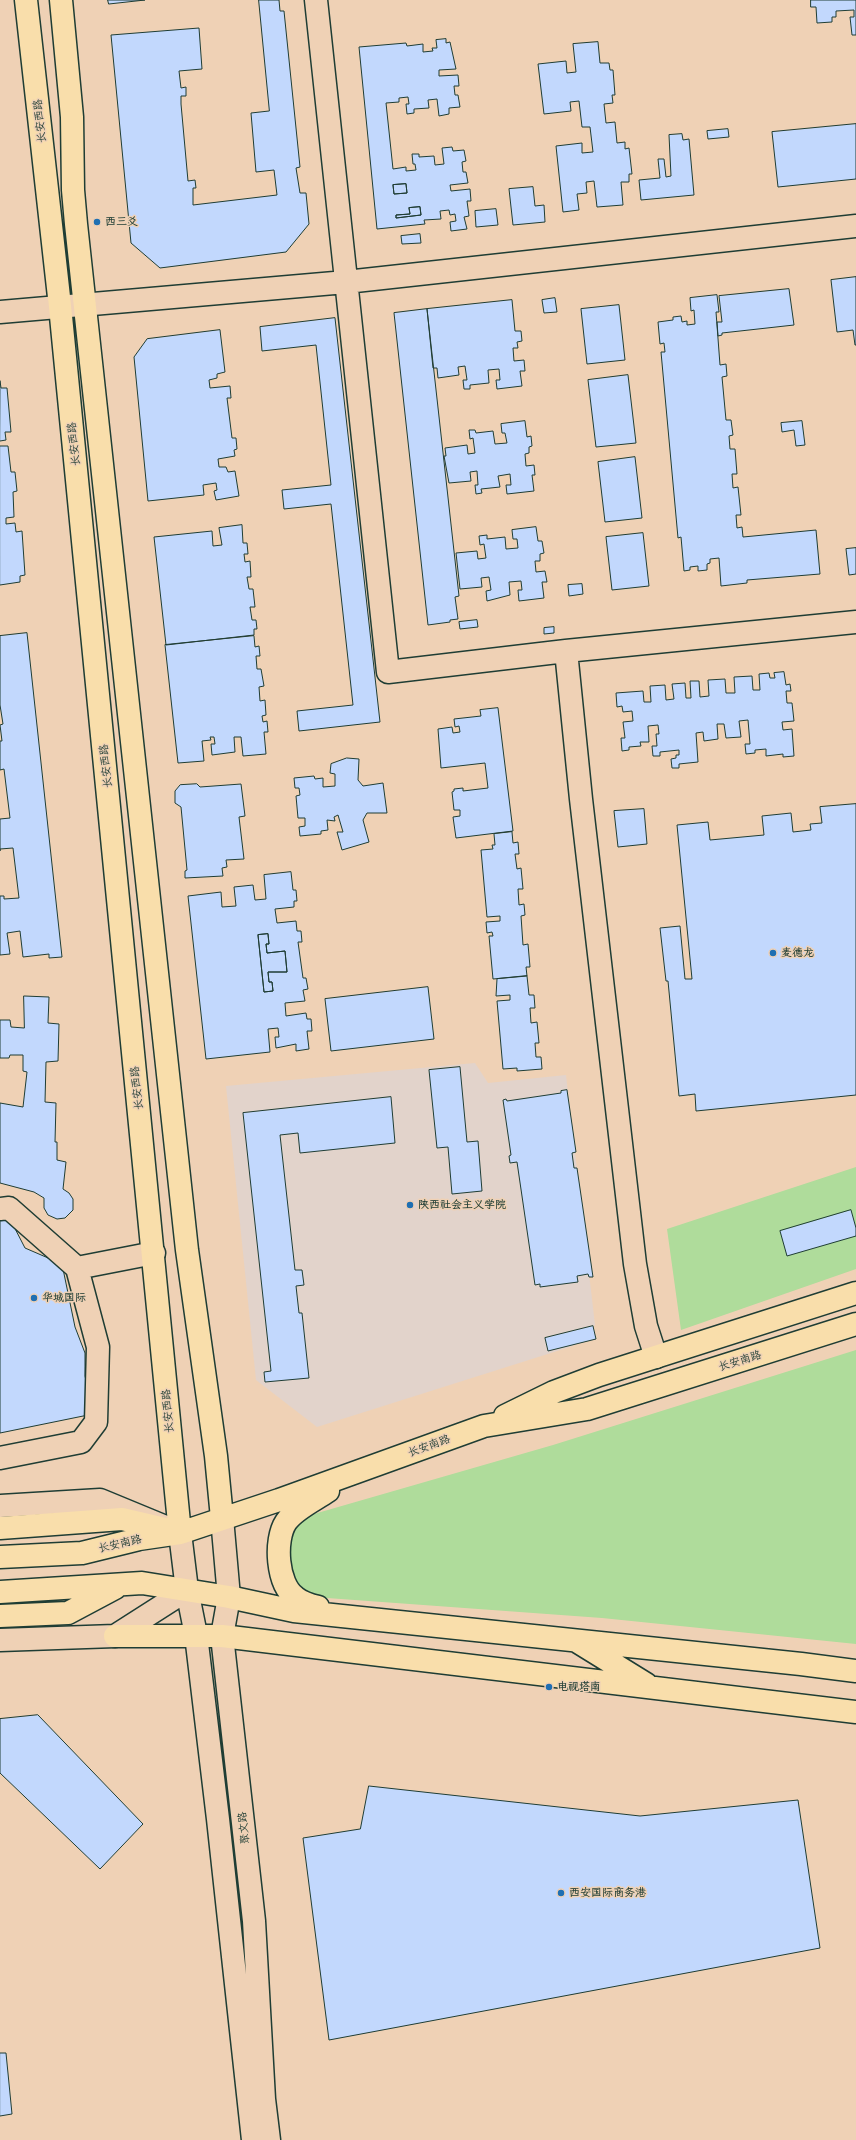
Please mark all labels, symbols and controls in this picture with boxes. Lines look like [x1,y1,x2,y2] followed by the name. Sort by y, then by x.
[31,98,49,144] street label: 长安西路
[105,215,138,229] place label: 西三爻
[92,217,102,227] marker: 西三爻
[65,421,83,467] street label: 长安西路
[97,743,115,789] street label: 长安西路
[781,946,814,960] place label: 麦德龙
[768,948,778,958] marker: 麦德龙
[128,1065,146,1111] street label: 长安西路
[418,1198,506,1212] place label: 陕西社会主义学院
[405,1200,415,1210] marker: 陕西社会主义学院
[42,1291,86,1305] place label: 华城国际
[29,1293,39,1303] marker: 华城国际
[717,1348,763,1374] street label: 长安南路
[160,1389,176,1433] street label: 长安西路
[406,1432,452,1460] street label: 长安南路
[97,1533,143,1555] street label: 长安南路
[557,1680,601,1694] place label: 电视塔南
[544,1682,554,1692] marker: 电视塔南
[236,1811,252,1845] street label: 聚文路
[569,1886,646,1900] place label: 西安国际商务港
[556,1888,566,1898] marker: 西安国际商务港

